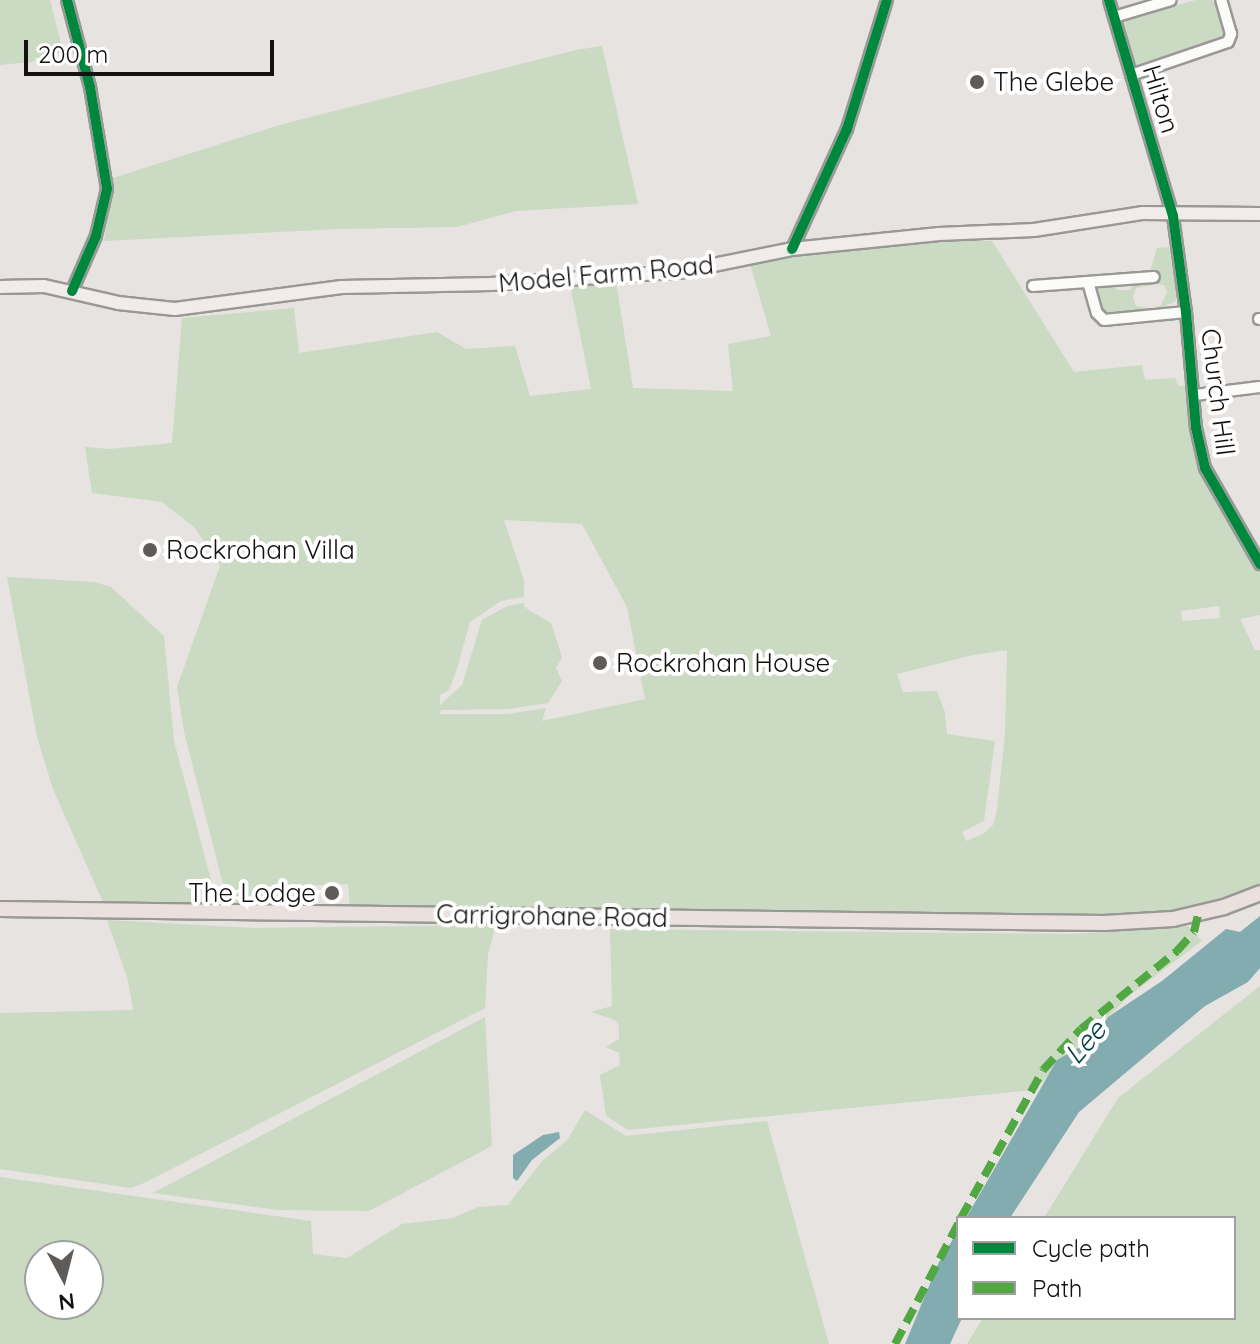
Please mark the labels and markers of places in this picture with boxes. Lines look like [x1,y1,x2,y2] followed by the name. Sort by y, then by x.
[993,66,1114,98] place label: The Glebe
[968,73,986,91] marker: The Glebe
[166,534,355,566] place label: Rockrohan Villa
[141,541,159,559] marker: Rockrohan Villa
[616,647,830,679] place label: Rockrohan House
[591,654,609,672] marker: Rockrohan House
[188,877,316,909] place label: The Lodge
[323,884,341,902] marker: The Lodge

